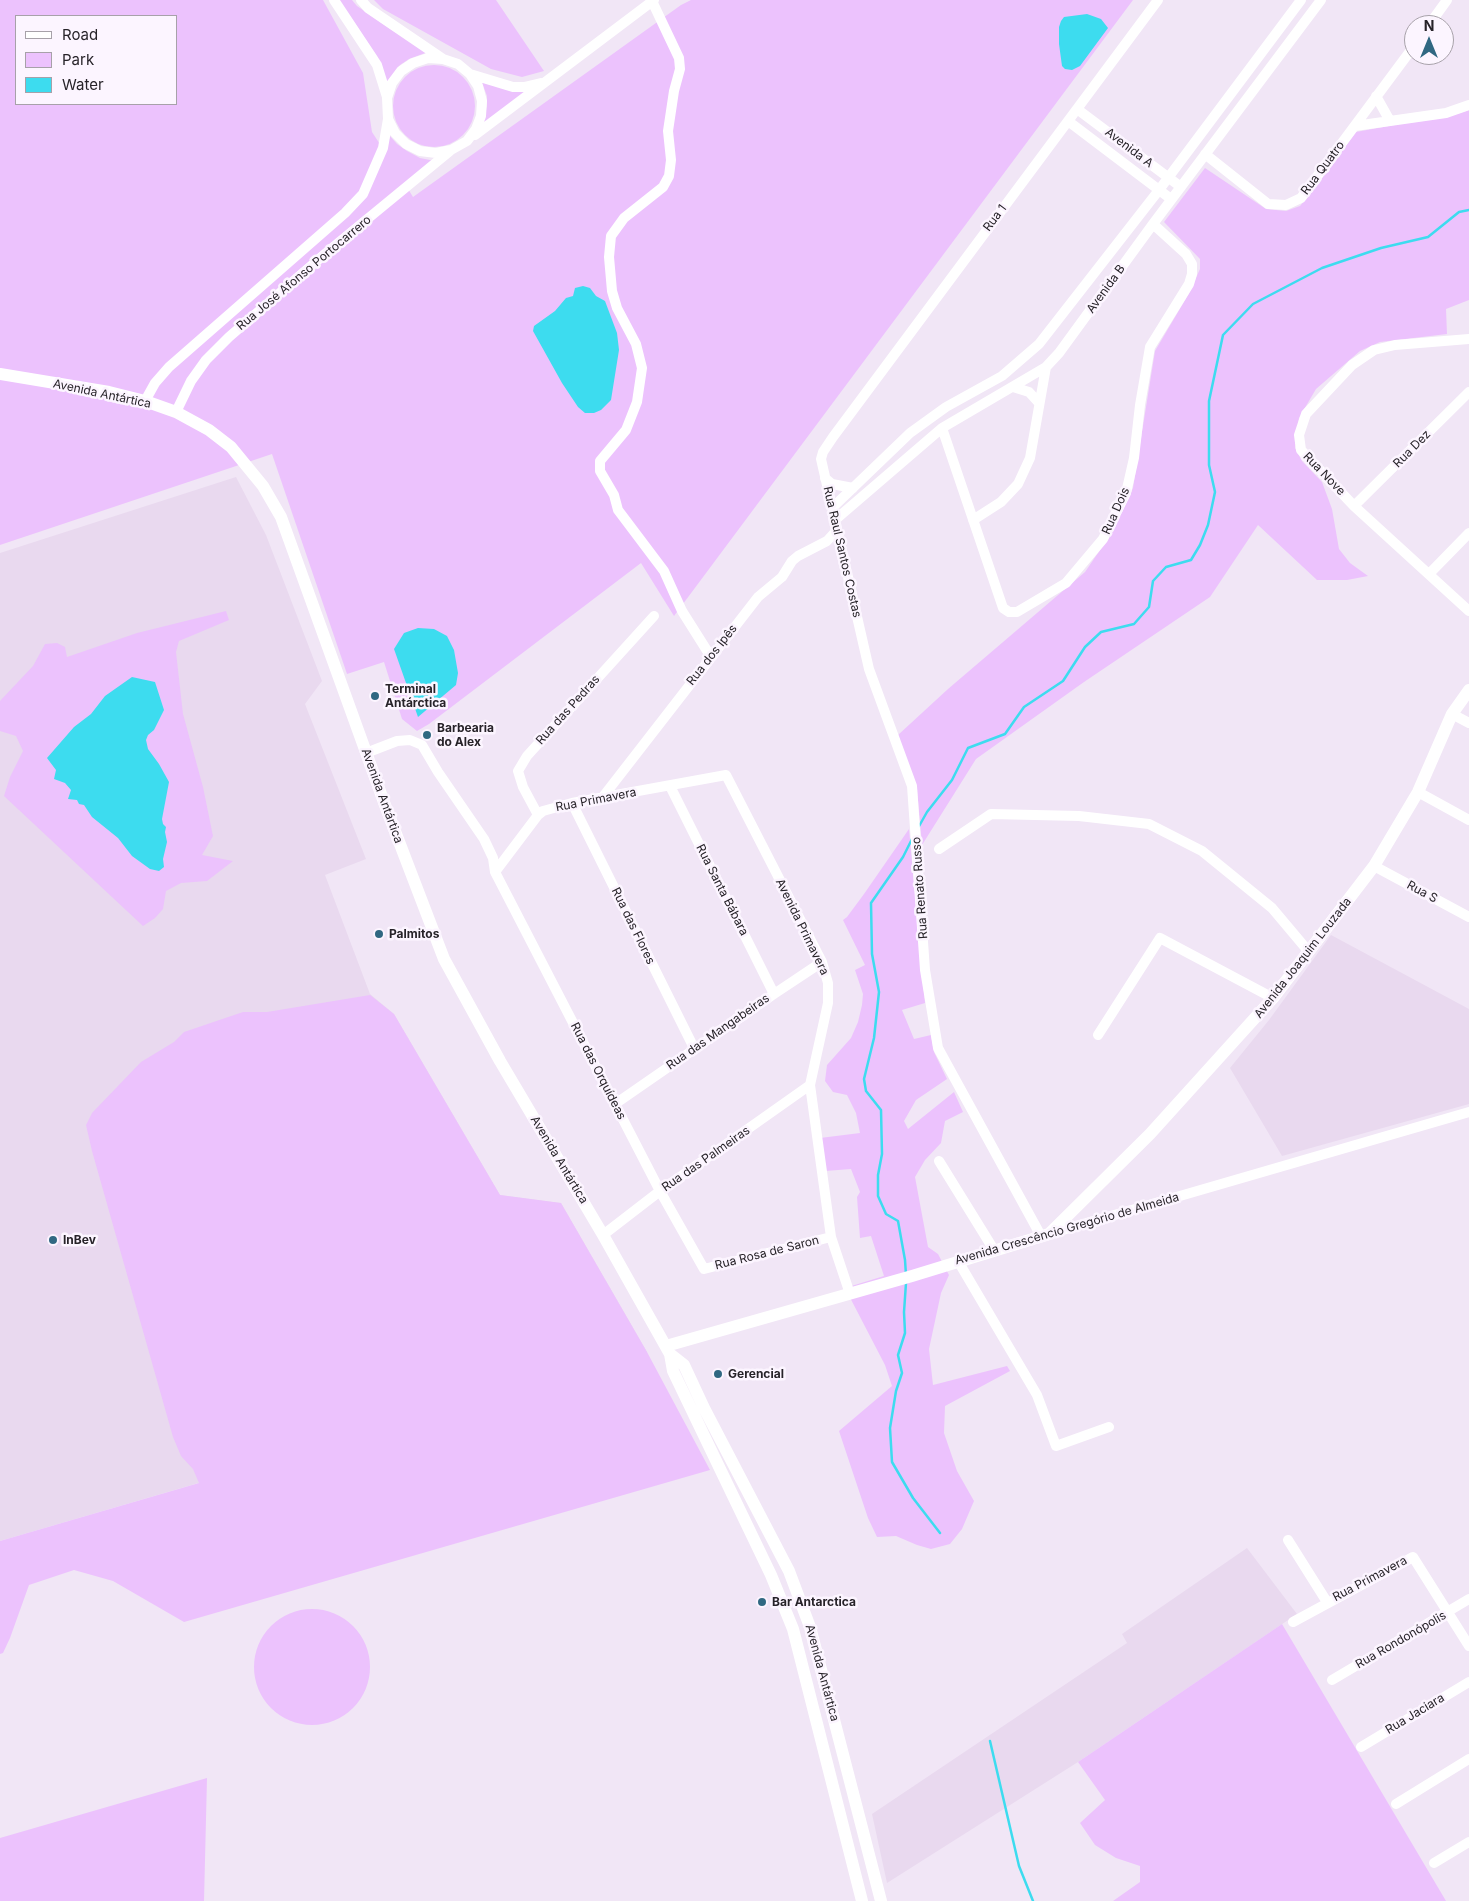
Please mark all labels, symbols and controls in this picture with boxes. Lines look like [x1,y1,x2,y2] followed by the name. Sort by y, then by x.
[15,15,178,105] legend
[1404,15,1454,65] north arrow
[1424,17,1434,34] text: N
[62,25,98,44] text: Road
[62,50,94,69] text: Park
[62,75,104,94] text: Water
[1102,125,1156,171] street label: Avenida A
[1298,138,1348,198] street label: Rua Quatro
[980,202,1010,234] street label: Rua 1
[234,213,374,333] street label: Rua José Afonso Portocarrero
[1084,262,1128,316] street label: Avenida B
[52,377,152,411] street label: Avenida Antártica
[1390,427,1434,471] street label: Rua Dez
[1300,449,1348,499] street label: Rua Nove
[820,485,864,619] street label: Rua Raul Santos Costas
[1099,485,1133,537] street label: Rua Dois
[684,622,740,688] street label: Rua dos Ipês
[533,672,603,748] street label: Rua das Pedras
[385,682,446,710] place label: Terminal Antárctica
[369,690,381,702] marker: Terminal Antárctica
[437,721,494,749] place label: Barbearia do Alex
[421,729,433,741] marker: Barbearia do Alex
[358,747,406,845] street label: Avenida Antártica
[554,785,638,815] street label: Rua Primavera
[909,836,931,940] street label: Rua Renato Russo
[693,842,751,938] street label: Rua Santa Bábara
[772,876,832,978] street label: Avenida Primavera
[1404,878,1440,906] street label: Rua S
[608,885,658,967] street label: Rua das Flores
[1251,895,1355,1021] street label: Avenida Joaquim Louzada
[389,927,439,941] place label: Palmitos
[373,928,385,940] marker: Palmitos
[664,991,772,1073] street label: Rua das Mangabeiras
[567,1020,629,1122] street label: Rua das Orquídeas
[527,1114,591,1206] street label: Avenida Antártica
[659,1123,753,1195] street label: Rua das Palmeiras
[953,1190,1181,1268] street label: Avenida Crescêncio Gregório de Almeida
[63,1233,96,1247] place label: InBev
[713,1233,821,1273] street label: Rua Rosa de Saron
[47,1234,59,1246] marker: InBev
[728,1367,784,1381] place label: Gerencial
[712,1368,724,1380] marker: Gerencial
[1330,1553,1410,1605] street label: Rua Primavera
[772,1595,856,1609] place label: Bar Antarctica
[756,1596,768,1608] marker: Bar Antarctica
[1353,1608,1449,1672] street label: Rua Rondonópolis
[802,1623,842,1723] street label: Avenida Antártica
[1383,1691,1447,1737] street label: Rua Jaciara

